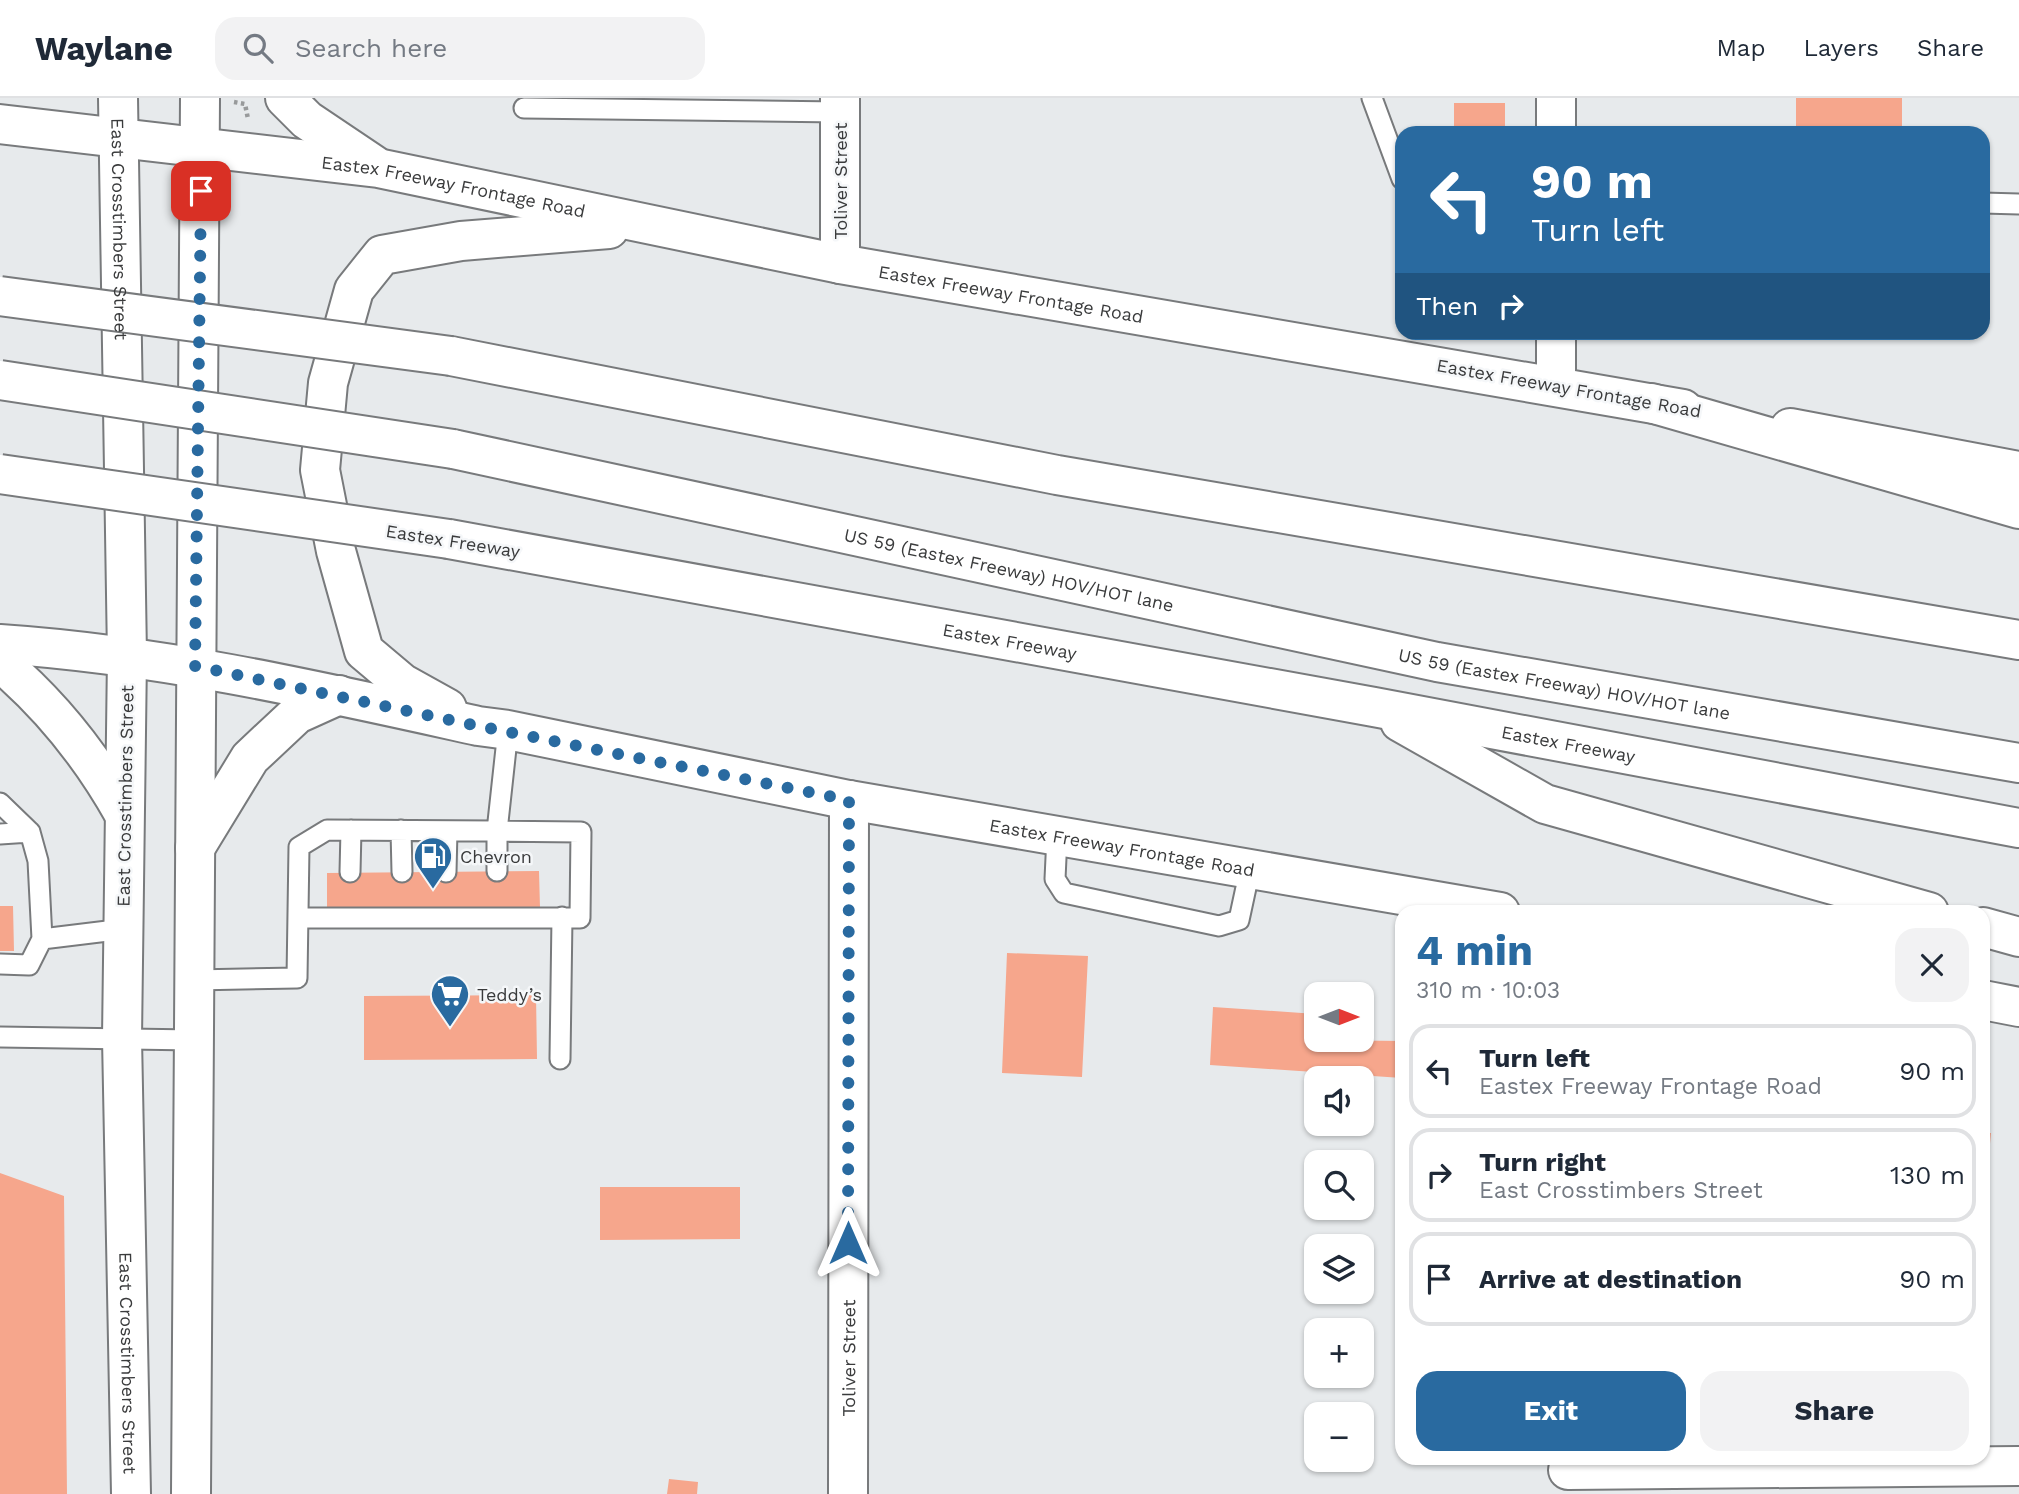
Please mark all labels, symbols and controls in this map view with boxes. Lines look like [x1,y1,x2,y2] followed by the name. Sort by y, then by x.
[215,17,705,80] search box
[35,29,173,68] text: Waylane
[239,29,277,67] icon: search
[295,33,447,63] text: Search here
[1717,34,1765,62] text: Map
[1803,34,1879,62] text: Layers
[1917,34,1984,62] text: Share
[108,118,132,341] street label: East Crosstimbers Street
[830,122,851,239] street label: Toliver Street
[320,151,587,221] street label: Eastex Freeway Frontage Road
[1531,152,1653,210] text: 90 m
[1416,154,1507,245] icon: left
[171,161,231,221] pin
[182,172,220,210] icon: arrive
[1531,211,1664,249] text: Turn left
[877,260,1145,327] street label: Eastex Freeway Frontage Road
[1492,287,1530,325] icon: right
[1416,291,1478,321] text: Then
[1435,354,1703,422] street label: Eastex Freeway Frontage Road
[384,520,522,562] street label: Eastex Freeway
[842,524,1176,615] street label: US 59 (Eastex Freeway) HOV/HOT lane
[941,618,1079,663] street label: Eastex Freeway
[1397,643,1732,723] street label: US 59 (Eastex Freeway) HOV/HOT lane
[113,684,137,907] street label: East Crosstimbers Street
[1500,721,1638,766] street label: Eastex Freeway
[988,814,1256,880] street label: Eastex Freeway Frontage Road
[412,835,454,890] fuel station icon: Chevron
[460,846,532,867] place label: Chevron
[1416,926,1533,975] text: 4 min
[1895,928,1969,1002] button: close
[429,973,471,1028] supermarket icon: Teddy’s
[1416,977,1560,1004] text: 310 m · 10:03
[1304,982,1374,1052] north arrow
[1304,982,1374,1472] map controls
[477,984,542,1005] place label: Teddy’s
[1479,1043,1590,1073] text: Turn left
[1420,1052,1458,1090] icon: left
[1899,1056,1965,1086] text: 90 m
[1304,1066,1374,1136] button: sound
[1479,1073,1822,1100] text: Eastex Freeway Frontage Road
[1479,1147,1606,1177] text: Turn right
[1304,1150,1374,1220] button: search
[1420,1156,1458,1194] icon: right
[1890,1160,1965,1190] text: 130 m
[1479,1177,1763,1204] text: East Crosstimbers Street
[811,1206,885,1280] position arrow
[1304,1234,1374,1304] button: layers
[116,1252,141,1475] street label: East Crosstimbers Street
[1420,1260,1458,1298] icon: arrive
[1479,1264,1742,1294] text: Arrive at destination
[1899,1264,1965,1294] text: 90 m
[838,1299,859,1417] street label: Toliver Street
[1304,1318,1374,1388] button: +
[1416,1371,1686,1451] button: Exit
[1700,1371,1969,1451] button: Share
[1304,1402,1374,1472] button: −

